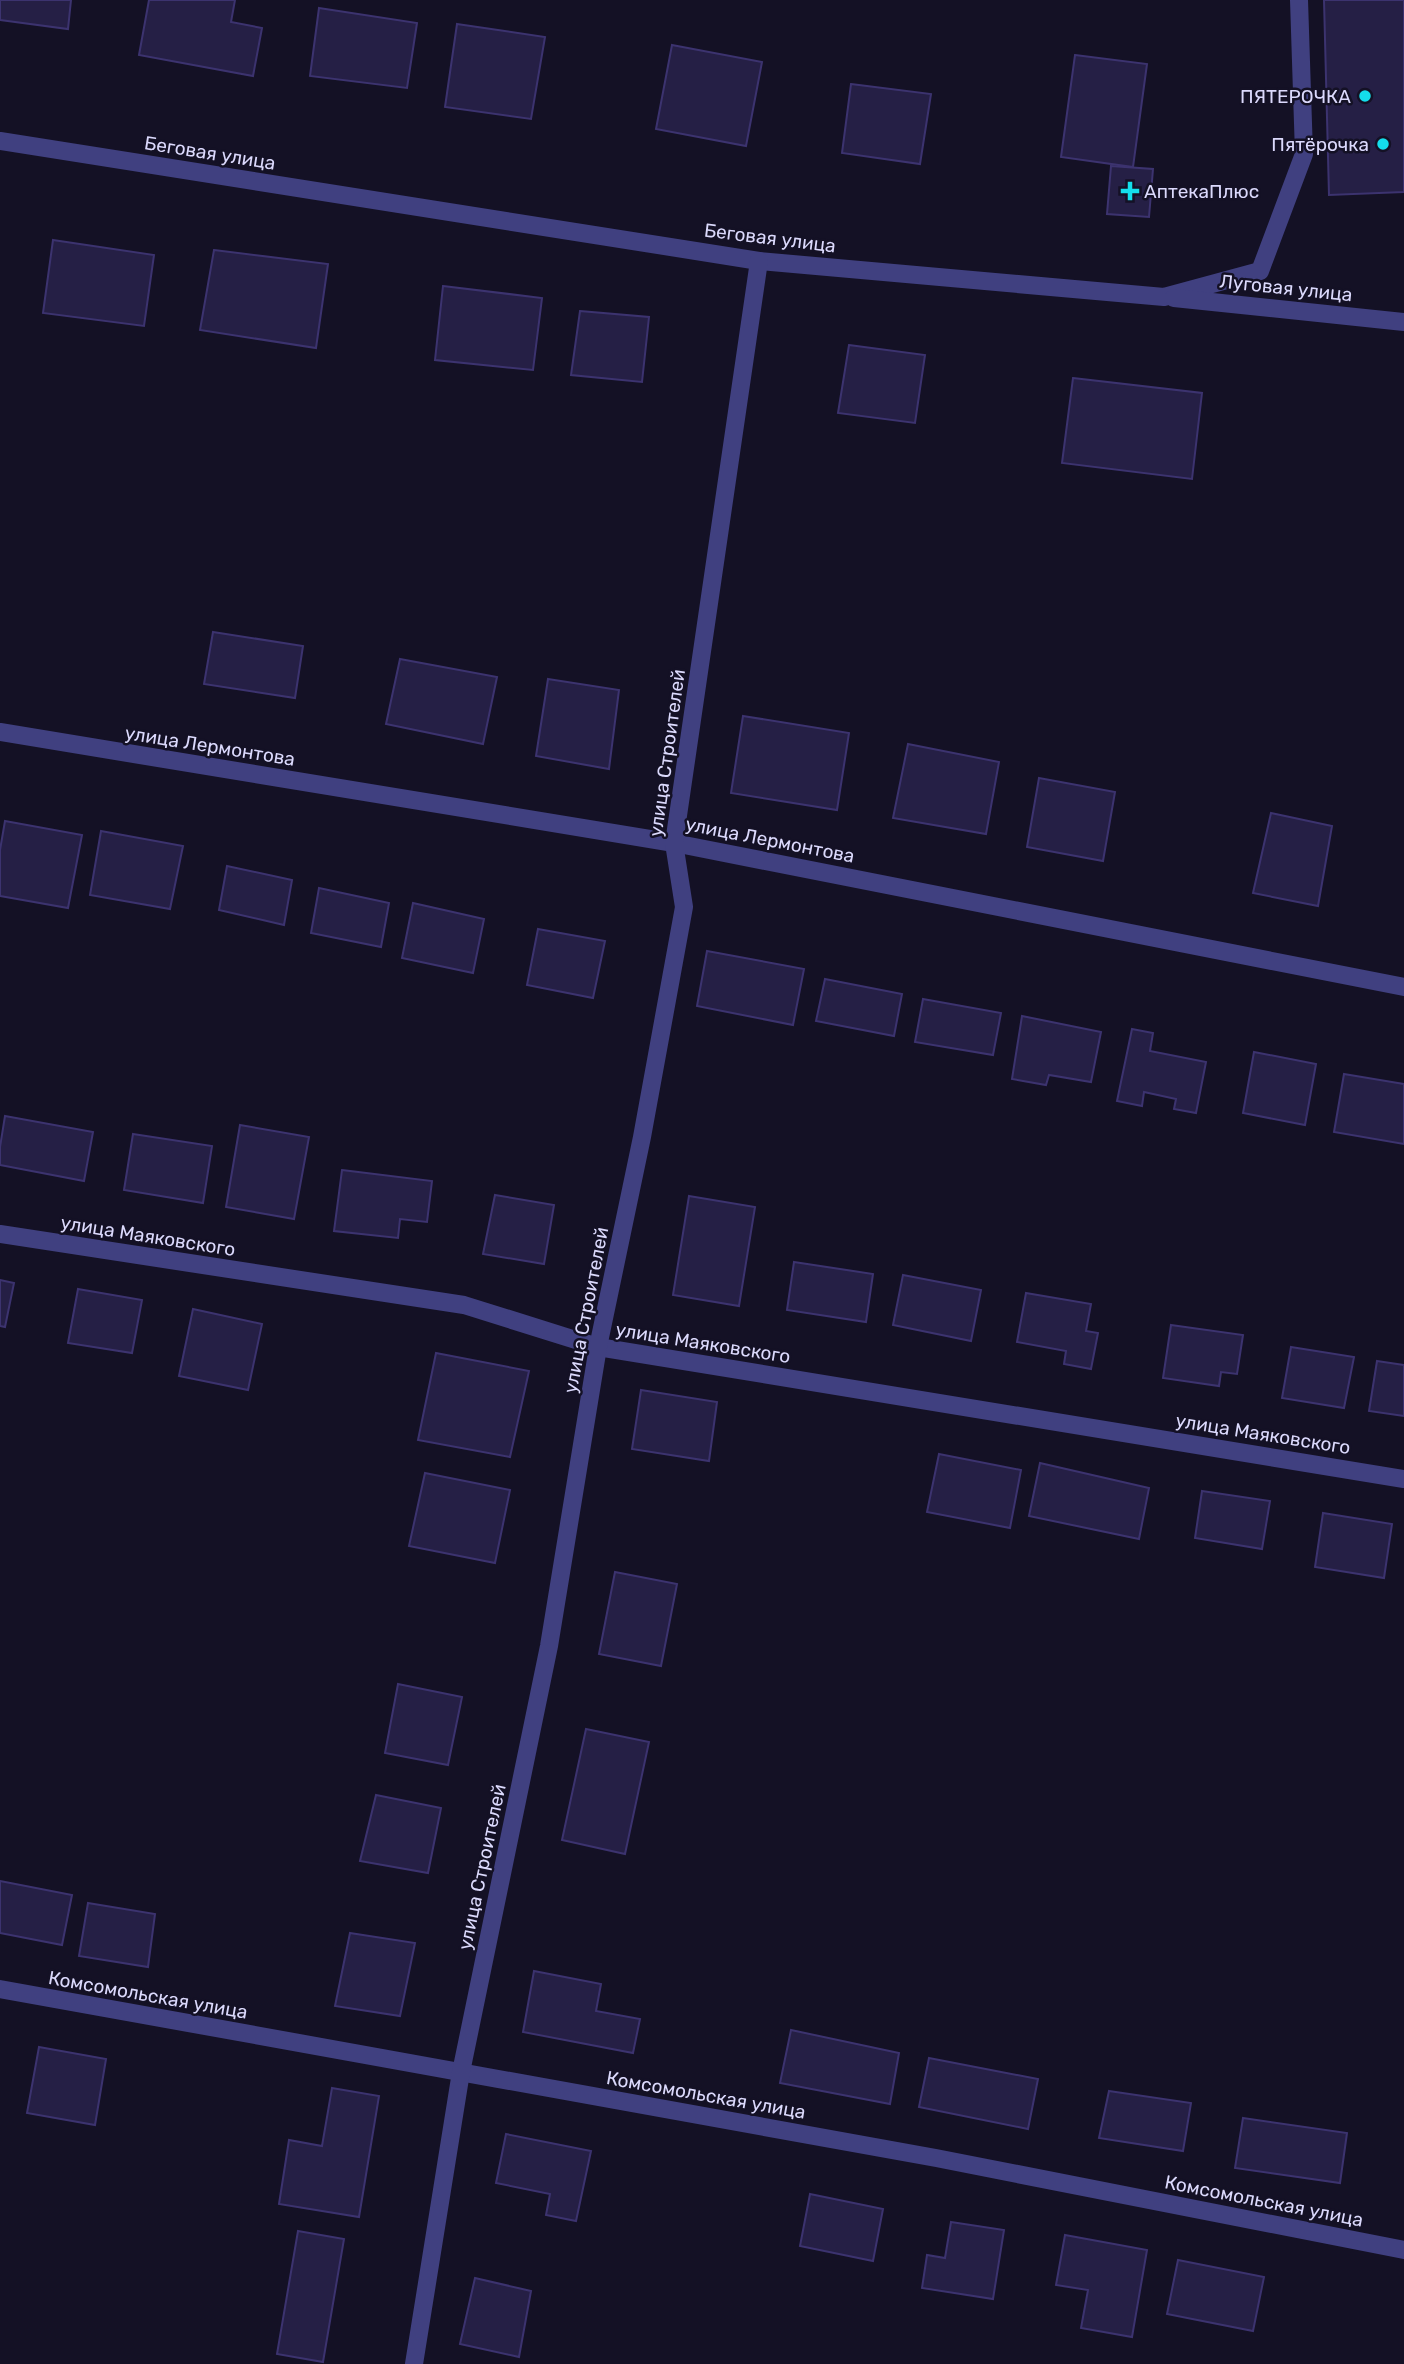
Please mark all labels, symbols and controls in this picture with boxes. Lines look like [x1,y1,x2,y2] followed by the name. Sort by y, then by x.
[1240,85,1351,108] place label: ПЯТЕРОЧКА
[1357,88,1373,104] marker: ПЯТЕРОЧКА
[143,131,277,175] street label: Беговая улица
[1271,133,1369,156] place label: Пятёрочка
[1375,136,1391,152] marker: Пятёрочка
[1144,180,1259,203] place label: АптекаПлюс
[1122,183,1138,199] marker: АптекаПлюс
[703,219,837,257] street label: Беговая улица
[1218,270,1354,306] street label: Луговая улица
[644,668,690,838] street label: улица Строителей
[123,721,297,771] street label: улица Лермонтова
[683,812,857,868] street label: улица Лермонтова
[59,1211,237,1261] street label: улица Маяковского
[559,1225,613,1395] street label: улица Строителей
[614,1318,792,1368] street label: улица Маяковского
[1174,1409,1352,1459] street label: улица Маяковского
[453,1782,511,1952] street label: улица Строителей
[47,1966,249,2024] street label: Комсомольская улица
[605,2066,807,2124] street label: Комсомольская улица
[1163,2170,1365,2232] street label: Комсомольская улица

